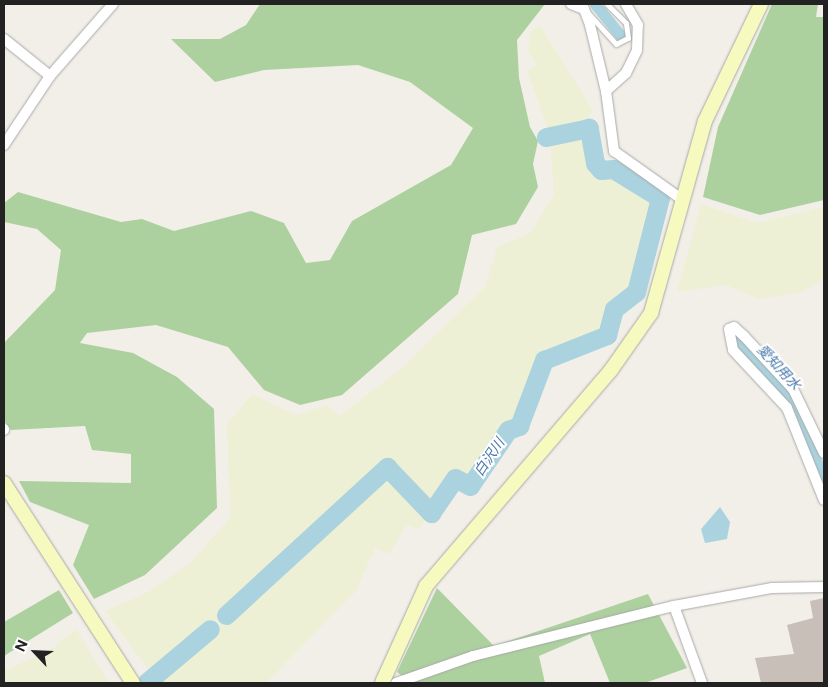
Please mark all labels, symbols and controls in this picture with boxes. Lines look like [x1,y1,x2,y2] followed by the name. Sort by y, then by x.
[754,341,804,393] water label: 愛知用水
[470,435,508,479] water label: 白沢川
[10,627,60,677] north arrow
[12,637,31,654] text: N

